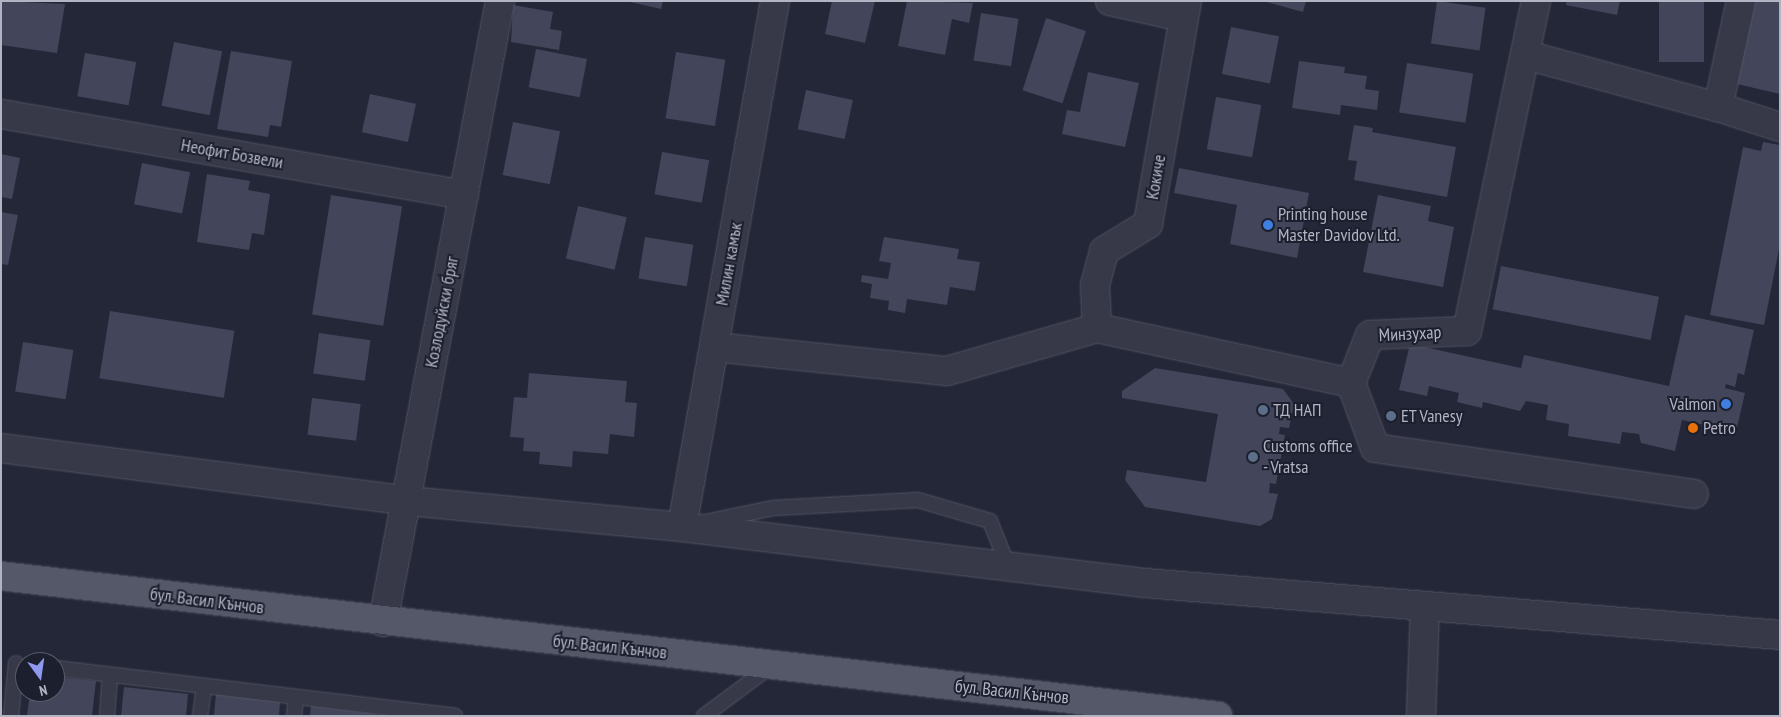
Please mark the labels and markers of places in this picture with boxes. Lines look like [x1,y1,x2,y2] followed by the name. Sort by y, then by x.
[1278,204,1400,246] place label: Printing house Master Davidov Ltd.
[1262,219,1274,231] marker: Printing house Master Davidov Ltd.
[1670,393,1716,415] place label: Valmon
[1720,398,1732,410] marker: Valmon
[1273,399,1321,421] place label: ТД НАП
[1257,404,1269,416] marker: ТД НАП
[1401,405,1464,427] place label: ET Vanesy
[1385,410,1397,422] marker: ET Vanesy
[1703,417,1736,439] place label: Petro
[1687,422,1699,434] marker: Petro
[1263,436,1353,478] place label: Customs office - Vratsa
[1247,451,1259,463] marker: Customs office - Vratsa

